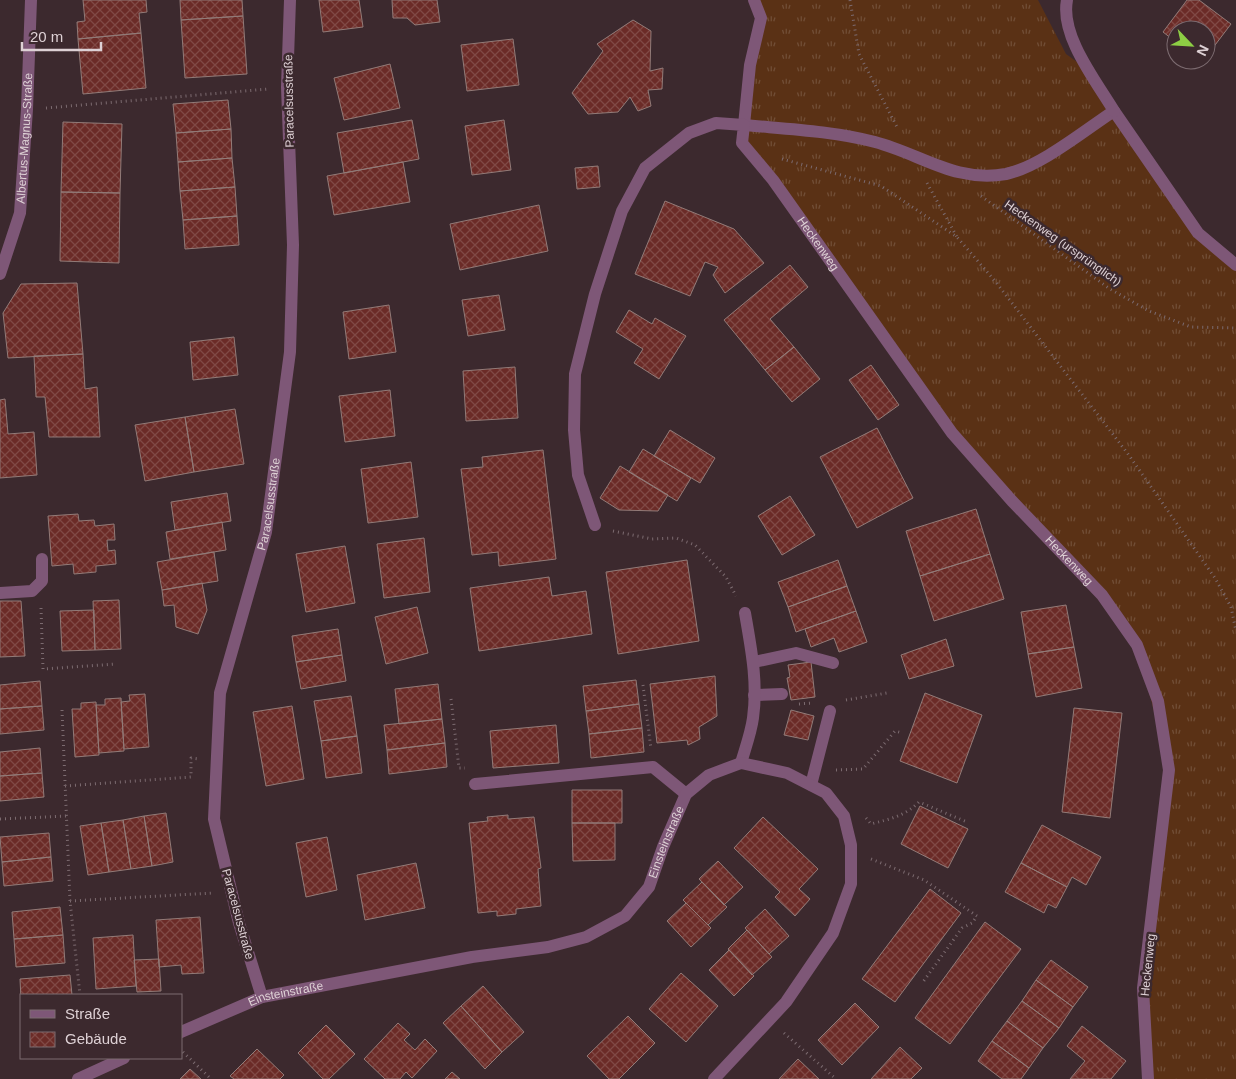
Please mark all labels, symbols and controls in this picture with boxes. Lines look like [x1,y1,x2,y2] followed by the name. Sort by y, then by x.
[22,20,101,52] scale bar
[1166,20,1216,70] north arrow
[30,28,63,45] text: 20 m
[1193,43,1212,58] text: N
[281,54,297,148] street label: Paracelsusstraße
[14,72,35,204] street label: Albertus-Magnus-Straße
[1002,197,1124,289] street label: Heckenweg (ursprünglich)
[794,214,842,273] street label: Heckenweg
[254,457,283,552] street label: Paracelsusstraße
[1042,533,1096,588] street label: Heckenweg
[646,803,687,880] street label: Einsteinstraße
[219,867,257,961] street label: Paracelsusstraße
[1138,933,1158,997] street label: Heckenweg
[246,978,325,1009] street label: Einsteinstraße
[20,994,182,1059] legend
[65,1005,110,1022] text: Straße
[65,1030,127,1047] text: Gebäude

